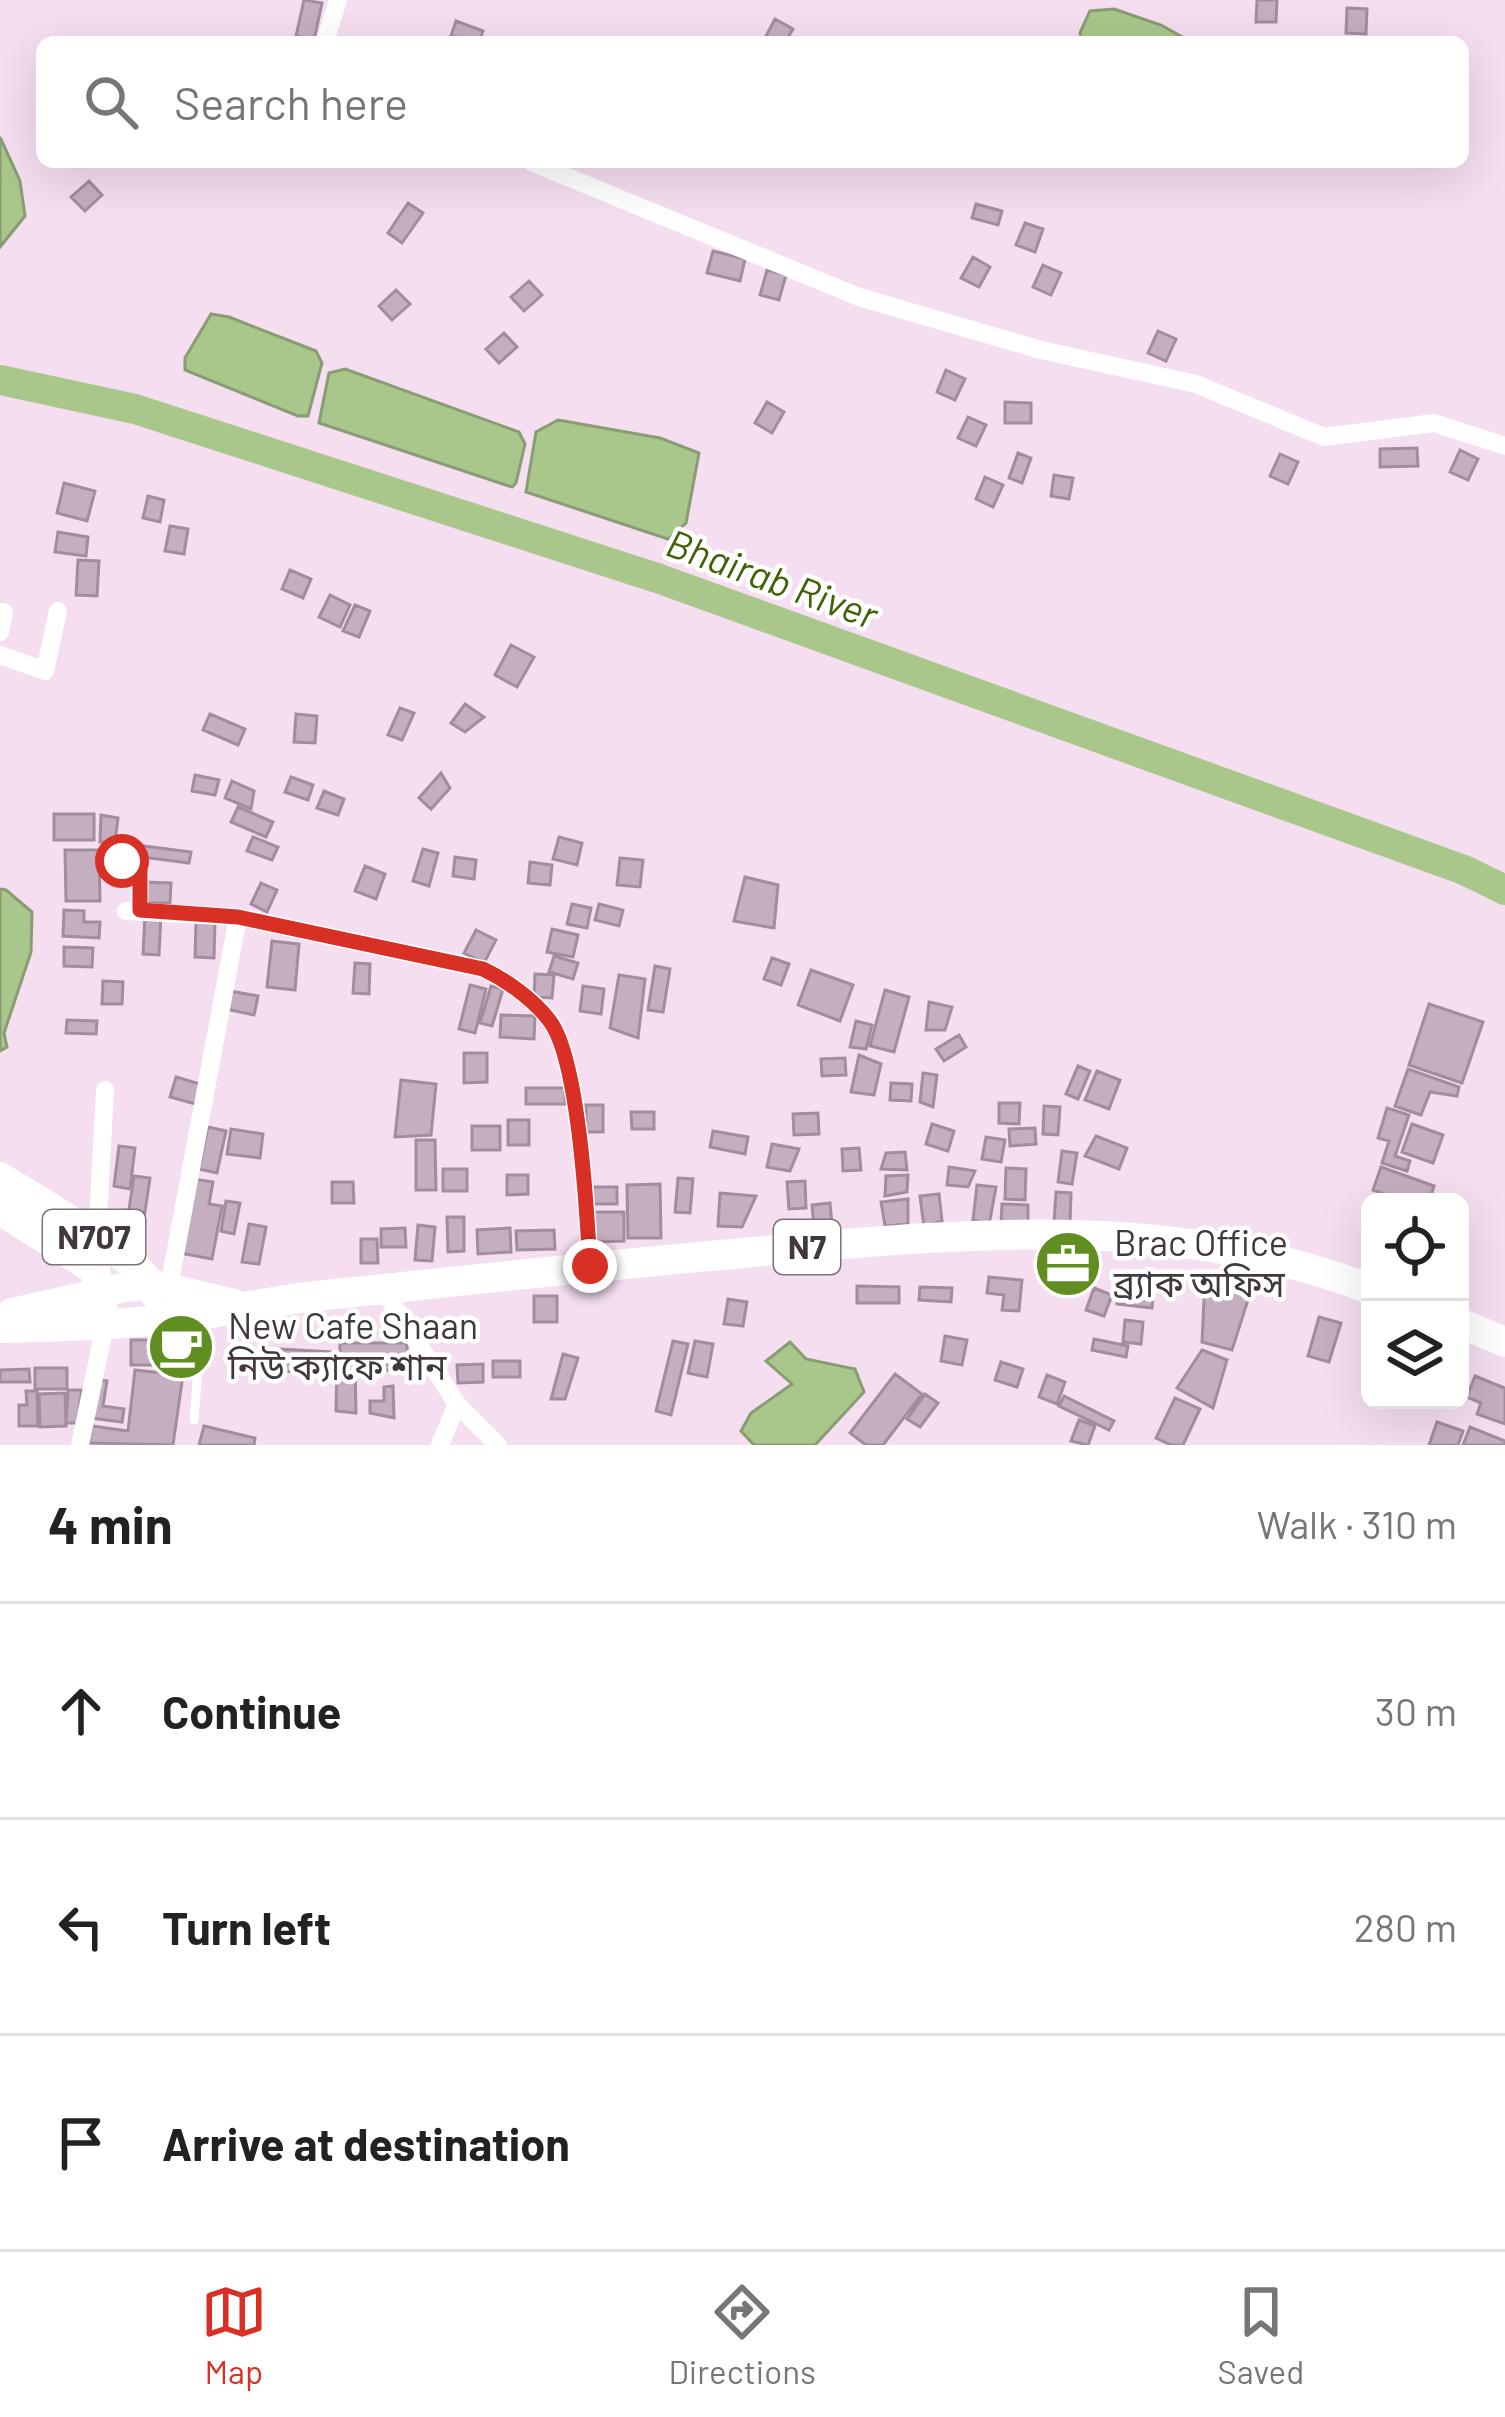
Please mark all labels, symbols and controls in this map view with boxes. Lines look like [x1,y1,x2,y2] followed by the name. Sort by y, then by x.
[36,36,1469,168] search box
[78,69,144,135] icon: search
[174,75,408,129] text: Search here
[661,518,885,638] water label: Bhairab River
[95,834,149,888] route start
[1361,1193,1469,1409] map controls
[1361,1193,1469,1301] button: locate
[43,1210,145,1264] road number: N707
[774,1220,840,1274] road number: N7
[1113,1220,1288,1304] place label: Brac Office ব্র্যাক অফিস
[1033,1229,1103,1299] office icon: Brac Office ব্র্যাক অফিস
[563,1239,617,1293] route end
[1361,1301,1469,1409] button: layers
[227,1303,478,1387] place label: New Cafe Shaan নিউ ক্যাফে শান
[146,1312,216,1382] cafe icon: New Cafe Shaan নিউ ক্যাফে শান
[48,1493,173,1554] text: 4 min
[1257,1500,1457,1547] text: Walk · 310 m
[48,1678,114,1744] icon: ahead
[162,1684,341,1738] text: Continue
[1375,1687,1457,1734] text: 30 m
[48,1894,114,1960] icon: left
[162,1900,331,1954] text: Turn left
[1354,1903,1457,1950] text: 280 m
[48,2110,114,2176] icon: arrive
[162,2116,570,2170] text: Arrive at destination
[201,2279,267,2391] tab: Map
[668,2279,816,2391] tab: Directions
[1218,2279,1304,2391] tab: Saved

